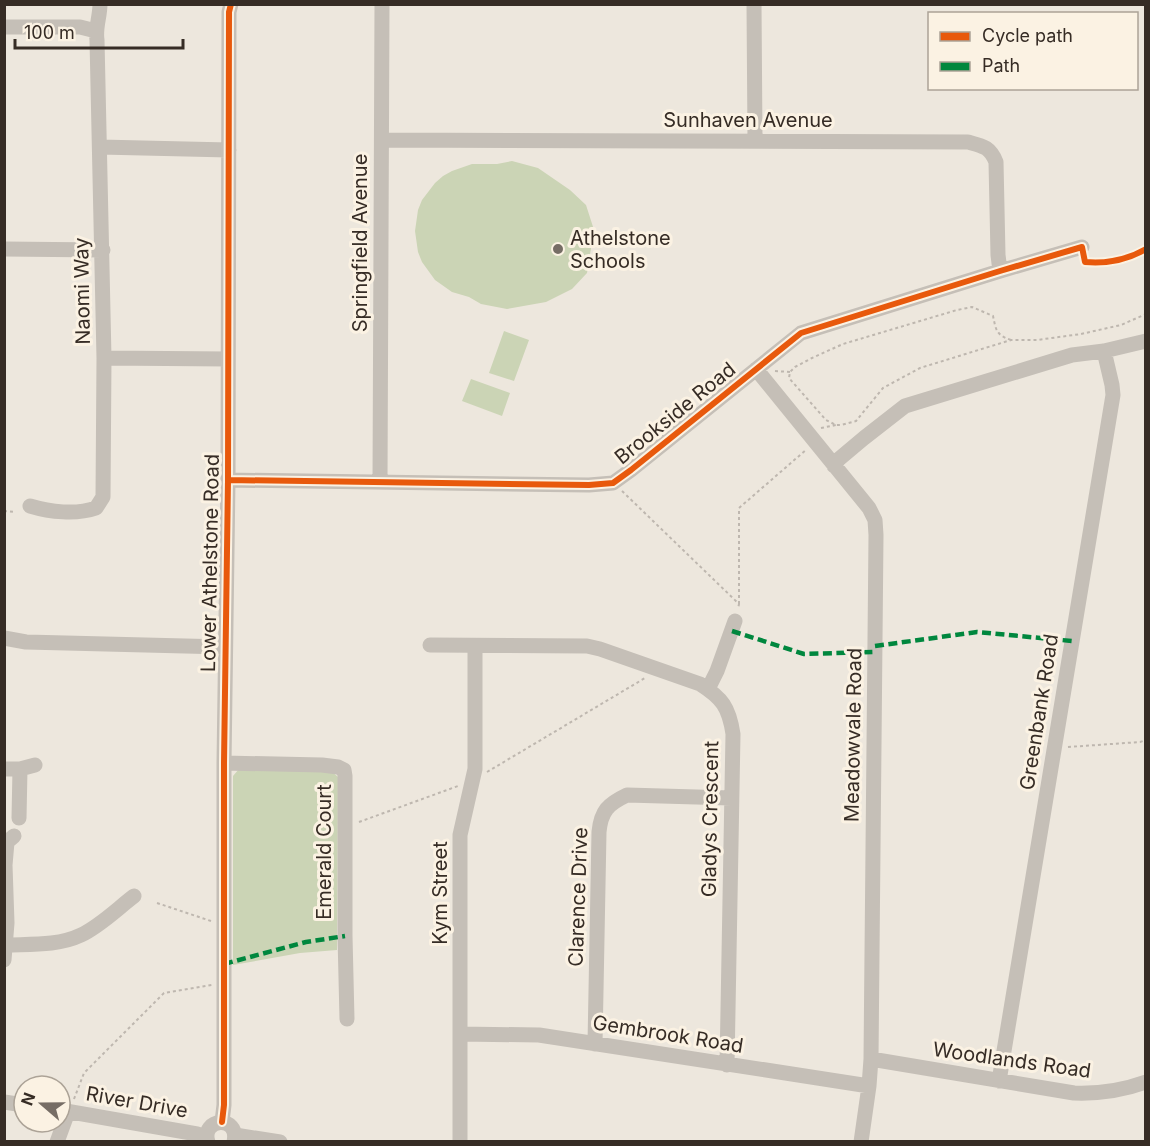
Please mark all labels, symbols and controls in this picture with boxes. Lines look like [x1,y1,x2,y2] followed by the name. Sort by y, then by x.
[15,12,183,50] scale bar
[928,12,1138,90] legend
[24,22,75,43] text: 100 m
[982,25,1073,46] text: Cycle path
[982,55,1020,76] text: Path
[663,108,833,132] street label: Sunhaven Avenue
[348,154,372,332] street label: Springfield Avenue
[570,226,671,273] place label: Athelstone Schools
[69,237,95,345] street label: Naomi Way
[551,242,565,256] marker: Athelstone Schools
[610,357,740,469] street label: Brookside Road
[196,454,224,672] street label: Lower Athelstone Road
[1015,632,1063,792] street label: Greenbank Road
[839,648,867,822] street label: Meadowvale Road
[697,740,723,897] street label: Gladys Crescent
[312,784,336,920] street label: Emerald Court
[564,827,592,967] street label: Clarence Drive
[428,841,452,945] street label: Kym Street
[591,1010,745,1058] street label: Gembrook Road
[931,1037,1093,1083] street label: Woodlands Road
[12,1074,72,1134] north arrow
[84,1081,190,1123] street label: River Drive
[16,1090,39,1108] text: N

